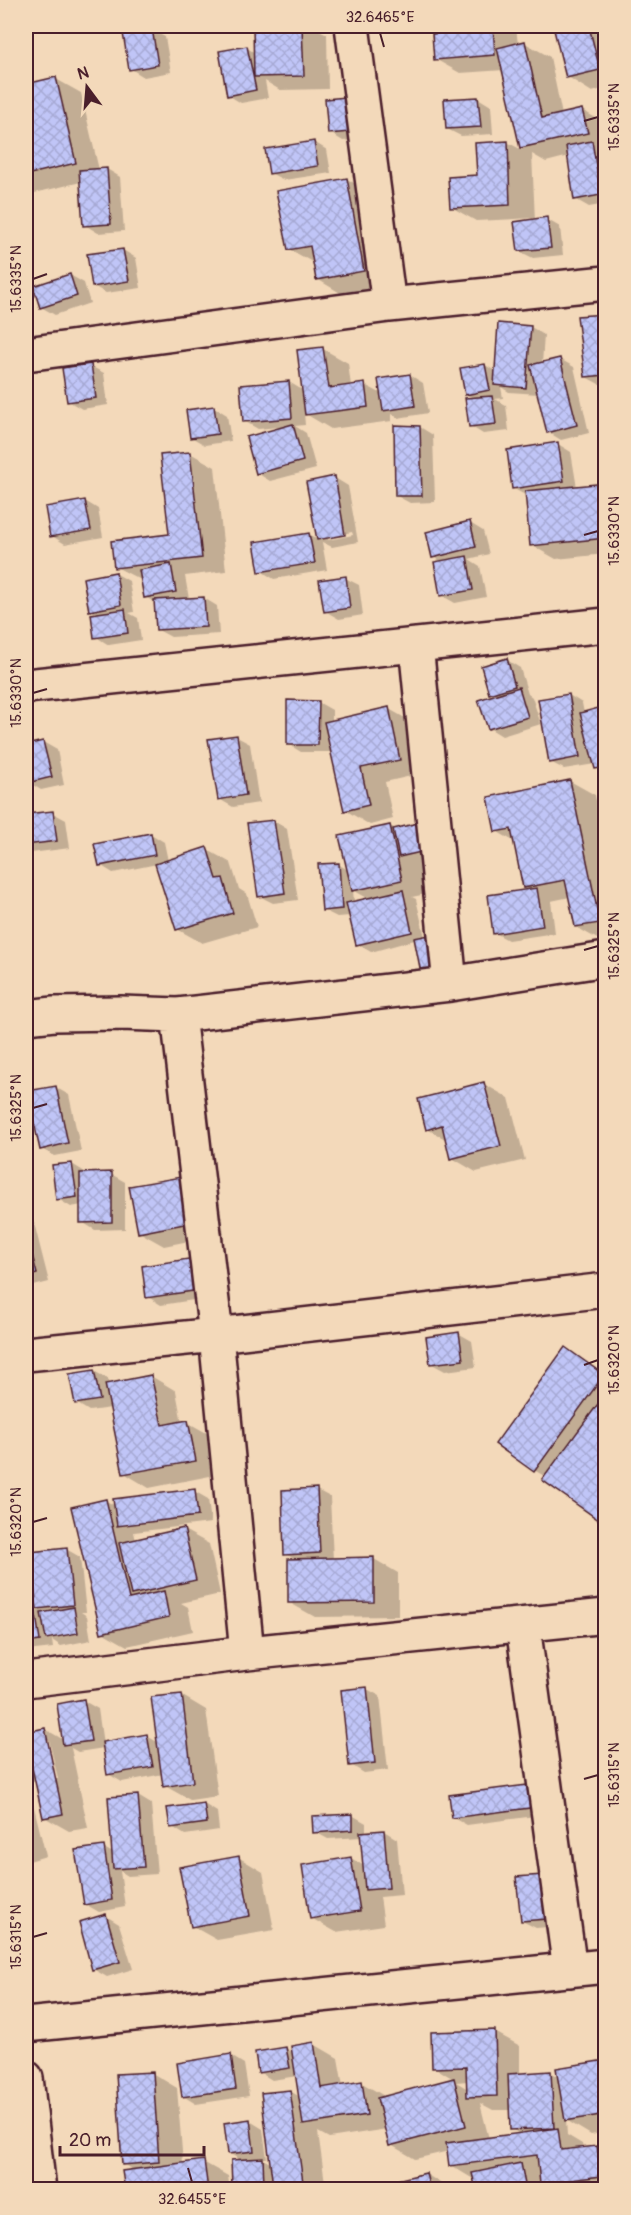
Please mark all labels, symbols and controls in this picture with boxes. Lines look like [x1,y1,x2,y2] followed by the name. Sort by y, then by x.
[346,8,415,27] text: 32.6465°E
[57,57,117,117] north arrow
[75,62,91,85] text: N
[605,83,624,151] text: 15.6335°N
[7,245,26,313] text: 15.6335°N
[605,496,624,566] text: 15.6330°N
[7,658,26,728] text: 15.6330°N
[605,912,624,980] text: 15.6325°N
[7,1074,26,1142] text: 15.6325°N
[605,1325,624,1395] text: 15.6320°N
[7,1487,26,1557] text: 15.6320°N
[605,1742,624,1808] text: 15.6315°N
[7,1904,26,1970] text: 15.6315°N
[60,2119,204,2157] scale bar
[69,2129,111,2152] text: 20 m
[158,2190,226,2209] text: 32.6455°E

